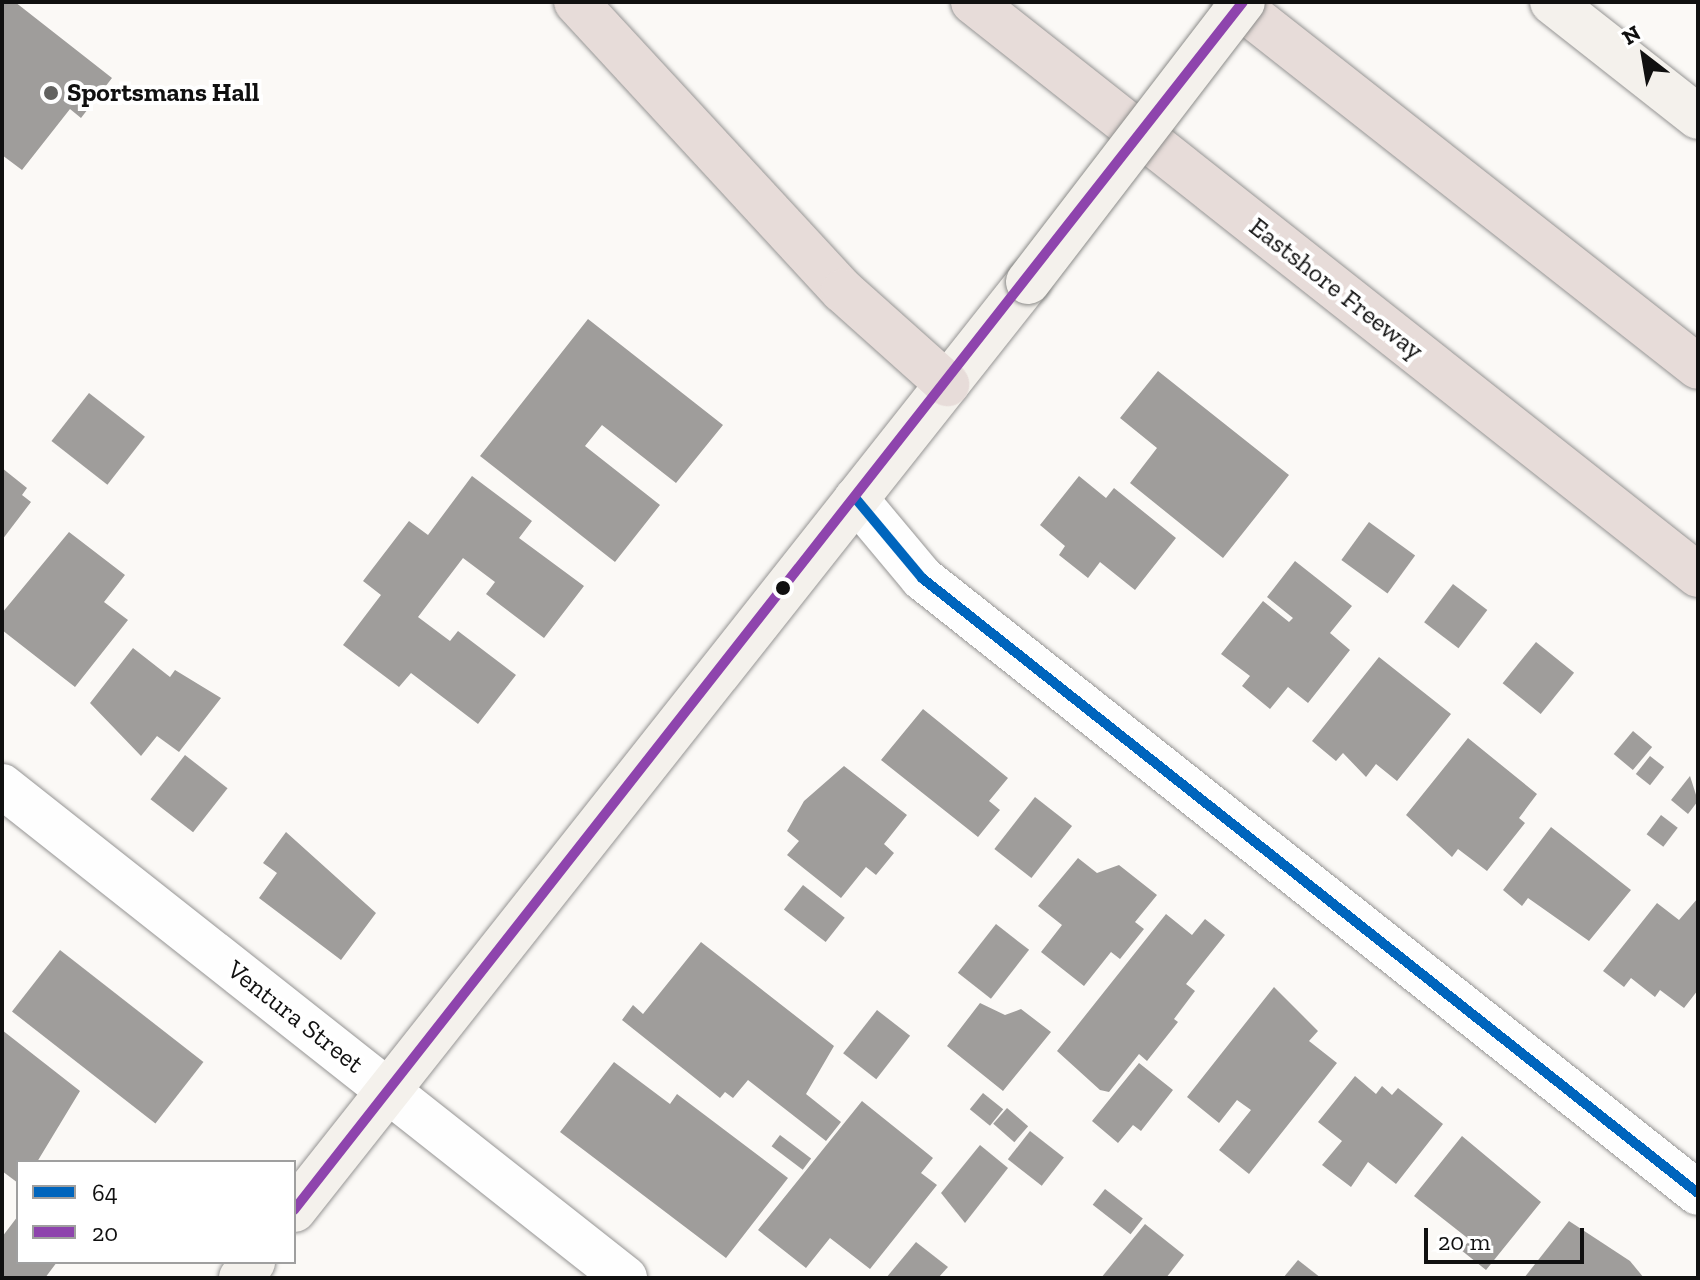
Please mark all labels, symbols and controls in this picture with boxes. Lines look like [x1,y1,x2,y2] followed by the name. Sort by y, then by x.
[1604,16,1684,96] north arrow
[1617,19,1646,51] text: N
[67,77,259,109] place label: Sportsmans Hall
[42,84,60,102] marker: Sportsmans Hall
[1243,211,1429,367] street label: Eastshore Freeway
[775,580,791,596] unlabelled marker
[221,954,369,1080] street label: Ventura Street
[16,1160,296,1264] legend
[92,1178,118,1207] text: 64
[1428,1212,1588,1262] scale bar
[92,1218,118,1247] text: 20
[1438,1227,1490,1256] text: 20 m

